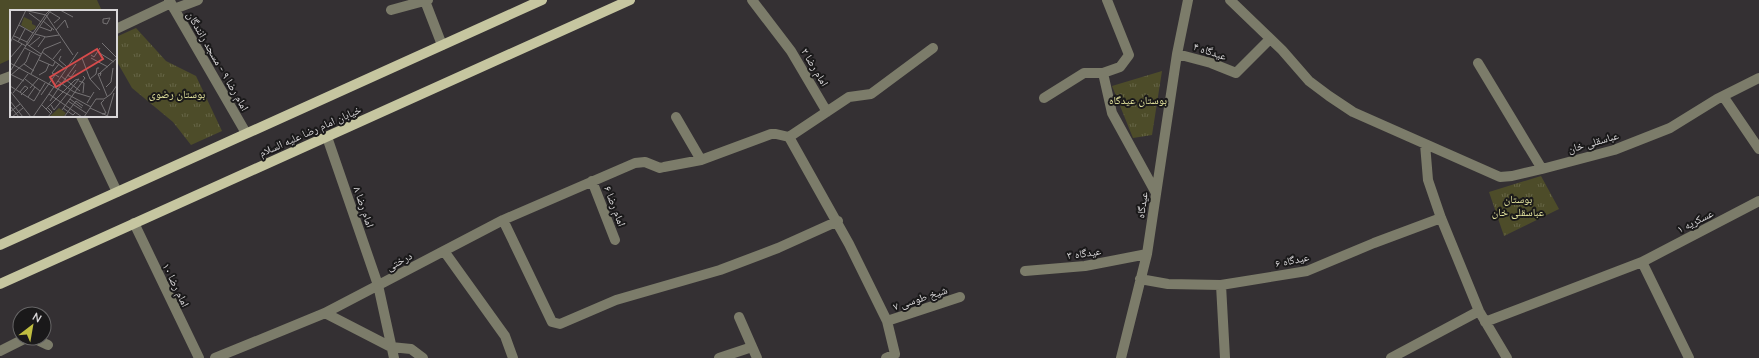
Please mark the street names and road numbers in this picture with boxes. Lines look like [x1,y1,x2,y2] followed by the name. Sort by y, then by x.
[184,9,252,113] street label: امام رضا ۹ - مسجد رانندگان
[1191,39,1229,63] street label: عیدگاه ۴
[798,45,832,89] street label: امام رضا ۲
[257,102,363,160] street label: خیابان امام رضا علیه السلام
[1566,128,1621,156] street label: عباسقلی خان
[601,184,629,228] street label: امام رضا ۶
[351,185,377,229] street label: امام رضا ۸
[1133,190,1151,219] street label: عیدگاه
[1674,206,1716,236] street label: عسکریه ۱
[1066,244,1102,262] street label: عیدگاه ۳
[384,248,415,274] street label: درختی
[1274,249,1311,270] street label: عیدگاه ۶
[159,261,193,309] street label: امام رضا ۱۰
[891,283,949,313] street label: شیخ طوسی ۷

